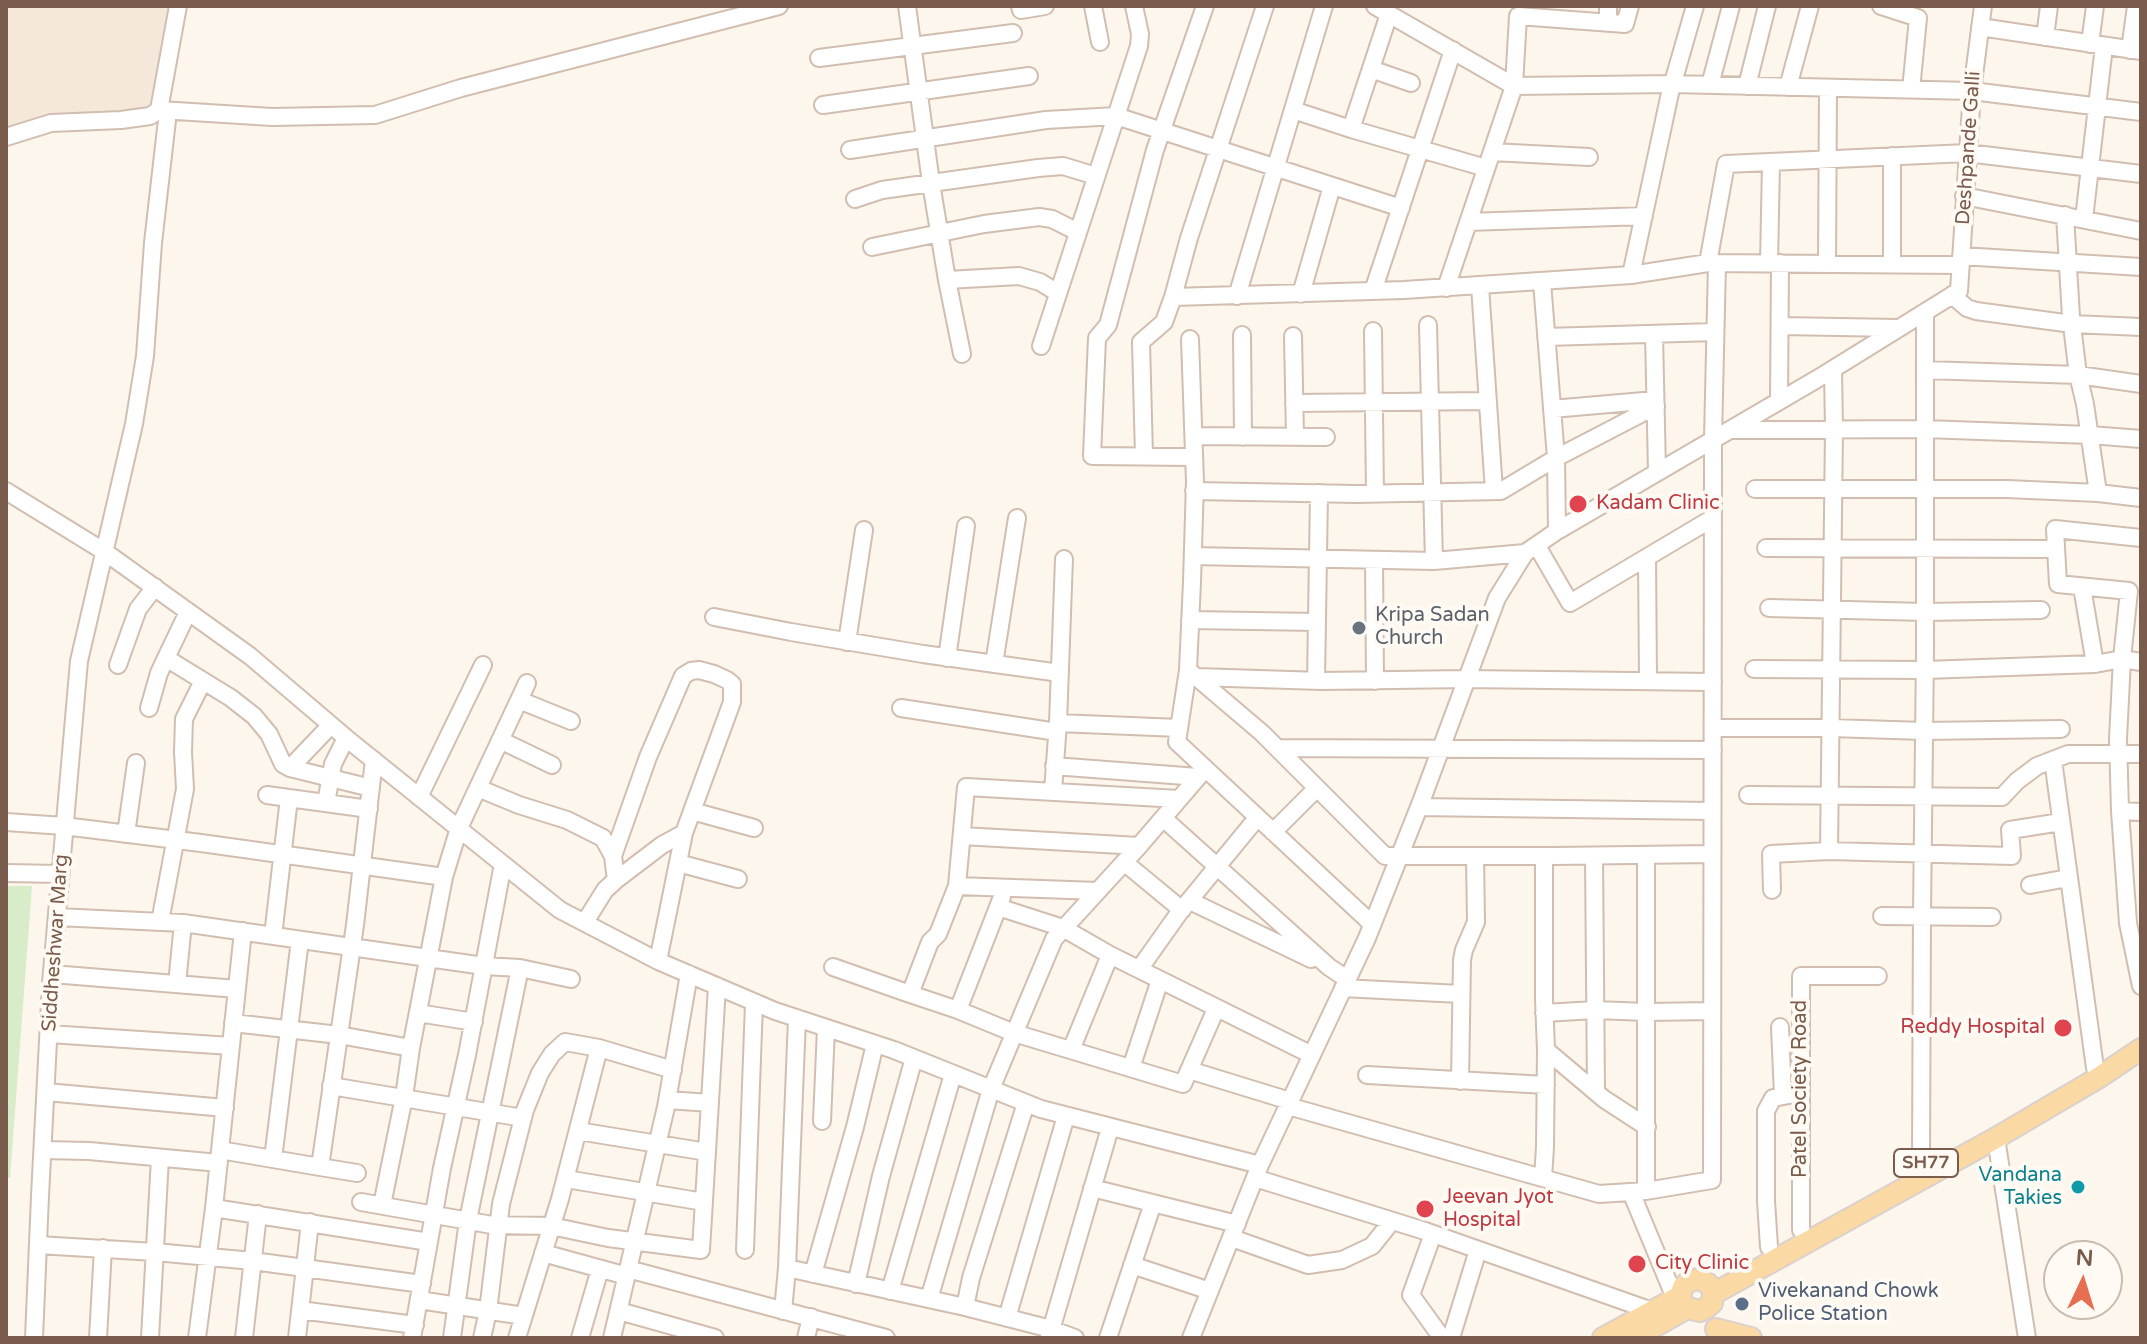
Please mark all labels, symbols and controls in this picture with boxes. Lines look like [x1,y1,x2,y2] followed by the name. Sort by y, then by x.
[1952,70,1986,226] street label: Deshpande Galli
[1596,492,1720,516] place label: Kadam Clinic
[1567,493,1589,515] marker: Kadam Clinic
[1375,604,1490,651] place label: Kripa Sadan Church
[1350,619,1368,637] marker: Kripa Sadan Church
[38,853,74,1033] street label: Siddheshwar Marg
[1789,1000,1813,1178] street label: Patel Society Road
[1900,1016,2045,1040] place label: Reddy Hospital
[2052,1017,2074,1039] marker: Reddy Hospital
[1894,1149,1958,1177] road number: SH77
[1979,1164,2062,1211] place label: Vandana Takies
[2069,1178,2087,1196] marker: Vandana Takies
[1443,1186,1554,1233] place label: Jeevan Jyot Hospital
[1414,1198,1436,1220] marker: Jeevan Jyot Hospital
[2043,1240,2123,1320] north arrow
[2075,1244,2094,1272] text: N
[1655,1252,1749,1276] place label: City Clinic
[1626,1253,1648,1275] marker: City Clinic
[1758,1280,1939,1327] place label: Vivekanand Chowk Police Station
[1733,1295,1751,1313] marker: Vivekanand Chowk Police Station

